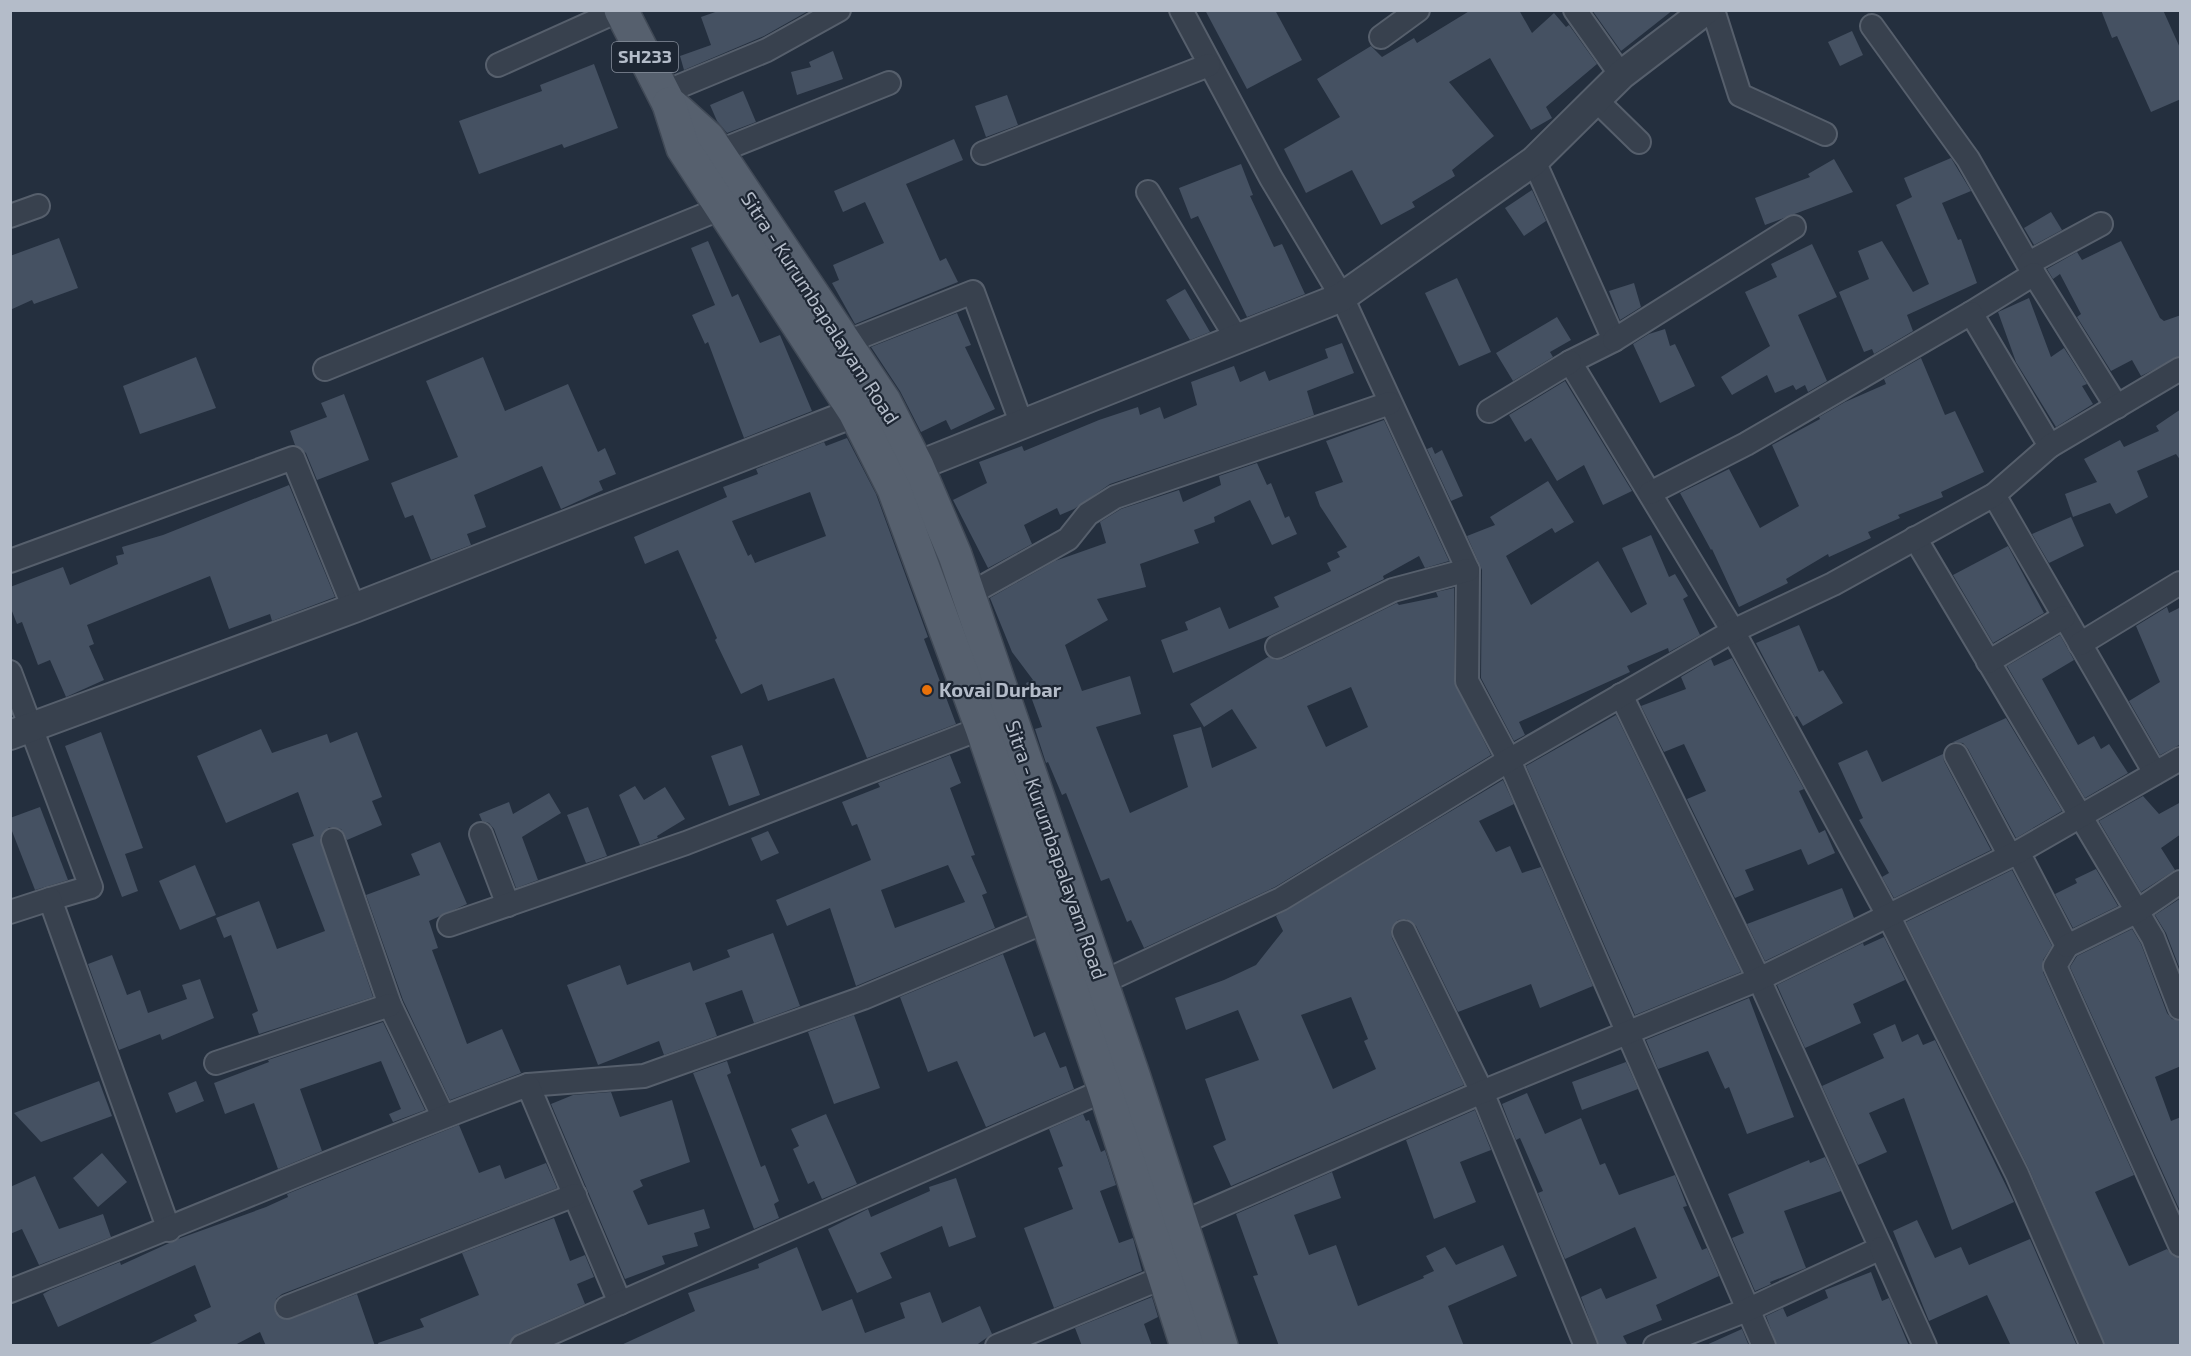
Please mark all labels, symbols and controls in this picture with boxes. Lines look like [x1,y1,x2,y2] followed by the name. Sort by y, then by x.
[612,42,678,72] road number: SH233
[737,187,905,428] street label: Sitra - Kurumbapalayam Road
[939,677,1062,701] place label: Kovai Durbar
[920,683,934,697] marker: Kovai Durbar
[1001,717,1113,982] street label: Sitra - Kurumbapalayam Road

